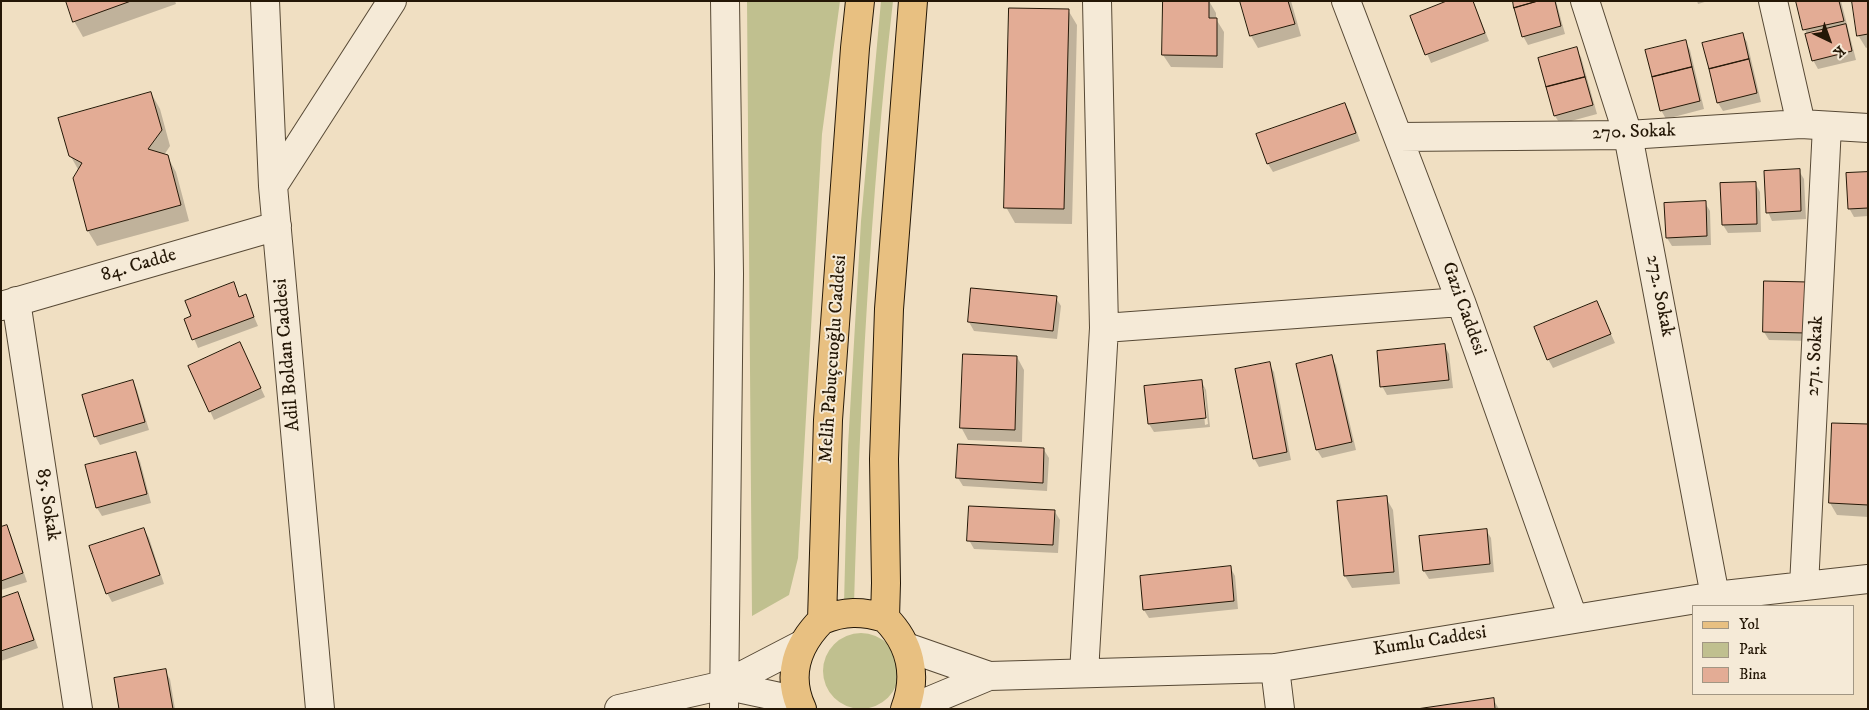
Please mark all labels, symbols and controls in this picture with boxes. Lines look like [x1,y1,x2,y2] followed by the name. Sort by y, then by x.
[1804,15,1854,65] north arrow
[1829,41,1849,61] text: K
[1592,120,1676,146] street label: 270. Sokak
[99,244,179,288] street label: 84. Cadde
[1640,253,1678,339] street label: 272. Sokak
[815,254,853,464] street label: Melih Pabuçcuoğlu Caddesi
[1436,259,1490,359] street label: Gazi Caddesi
[270,278,306,432] street label: Adil Boldan Caddesi
[1803,315,1829,397] street label: 271. Sokak
[30,467,64,543] street label: 85. Sokak
[1692,605,1854,695] legend
[1739,615,1759,634] text: Yol
[1372,622,1488,662] street label: Kumlu Caddesi
[1739,640,1767,659] text: Park
[1739,665,1767,684] text: Bina

